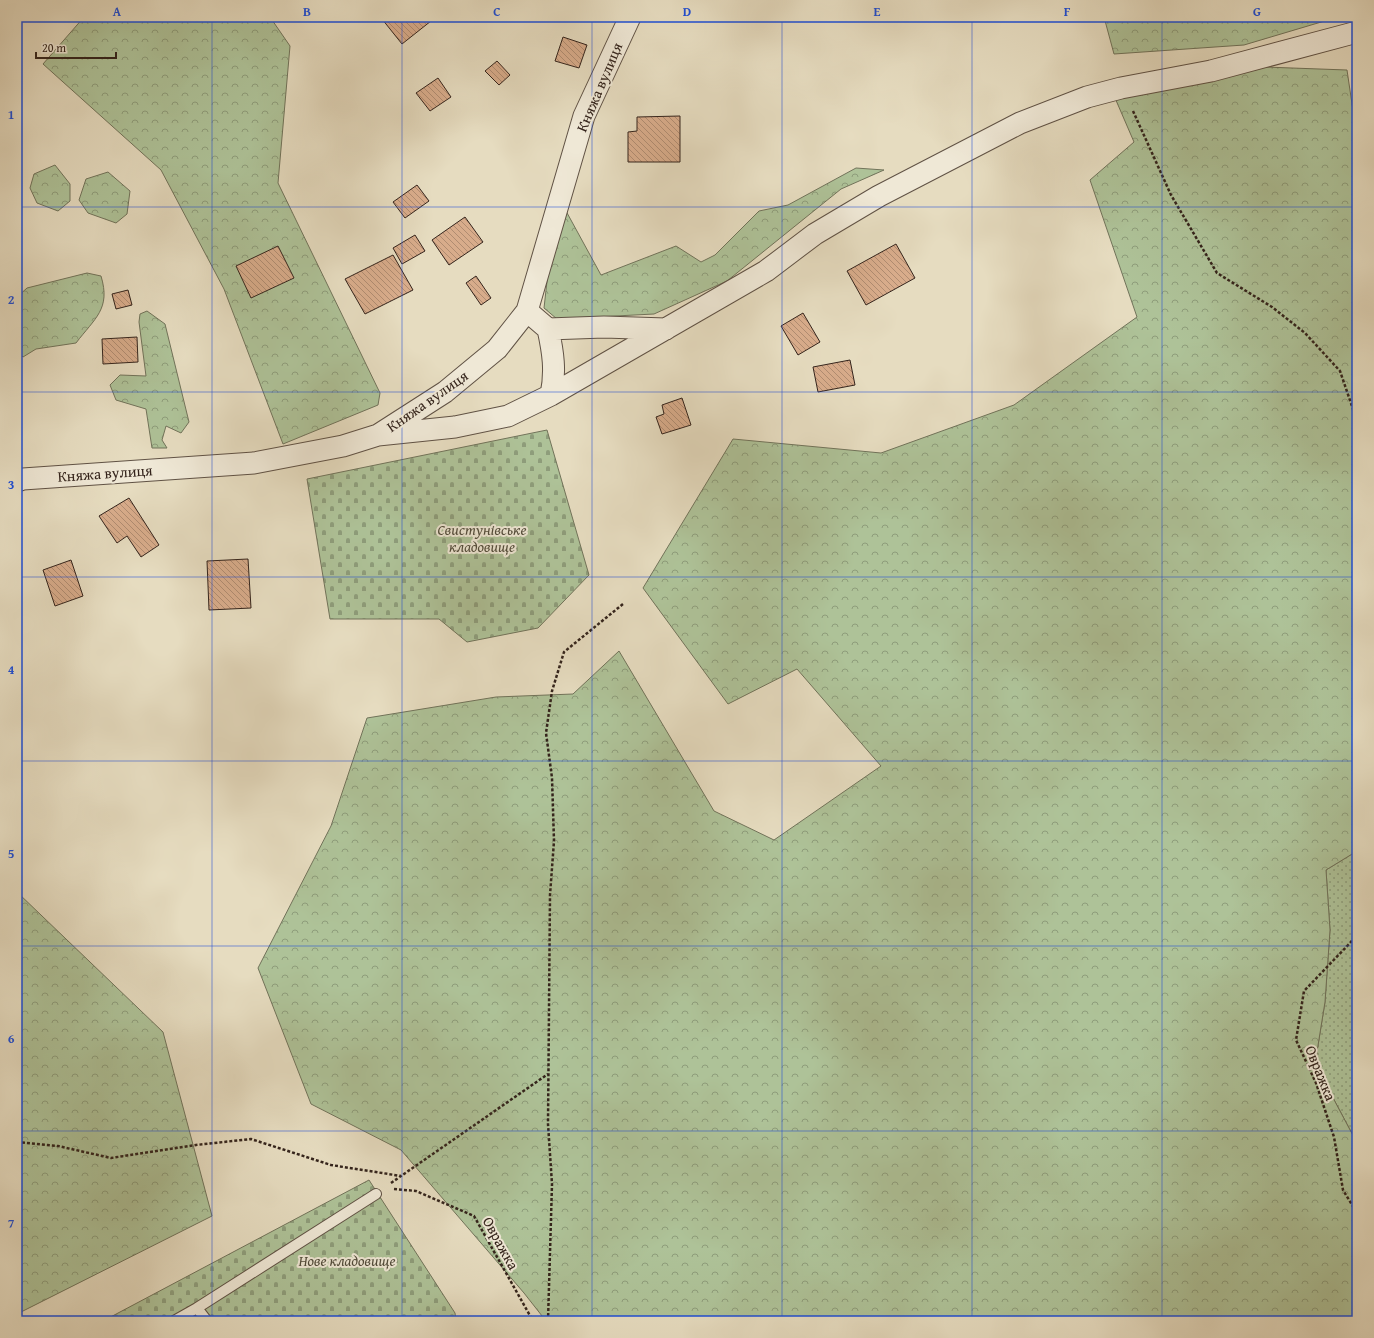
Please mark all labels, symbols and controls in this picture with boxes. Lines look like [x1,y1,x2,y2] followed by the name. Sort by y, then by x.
[113,2,122,21] text: A
[303,2,311,21] text: B
[493,2,501,21] text: C
[683,2,691,21] text: D
[874,2,881,21] text: E
[1064,2,1071,21] text: F
[1253,2,1261,21] text: G
[36,34,116,60] scale bar
[42,39,66,56] text: 20 m
[571,39,627,135] street label: Княжа вулиця
[8,105,14,124] text: 1
[8,290,15,309] text: 2
[382,365,472,437] street label: Княжа вулиця
[57,459,154,487] street label: Княжа вулиця
[8,475,14,494] text: 3
[437,519,527,557] park label: Свистунівське кладовище
[8,660,15,679] text: 4
[8,844,15,863] text: 5
[8,1029,15,1048] text: 6
[1300,1042,1342,1104] street label: Овражка
[478,1213,525,1274] street label: Овражка
[8,1214,15,1233] text: 7
[299,1250,395,1271] park label: Нове кладовище

